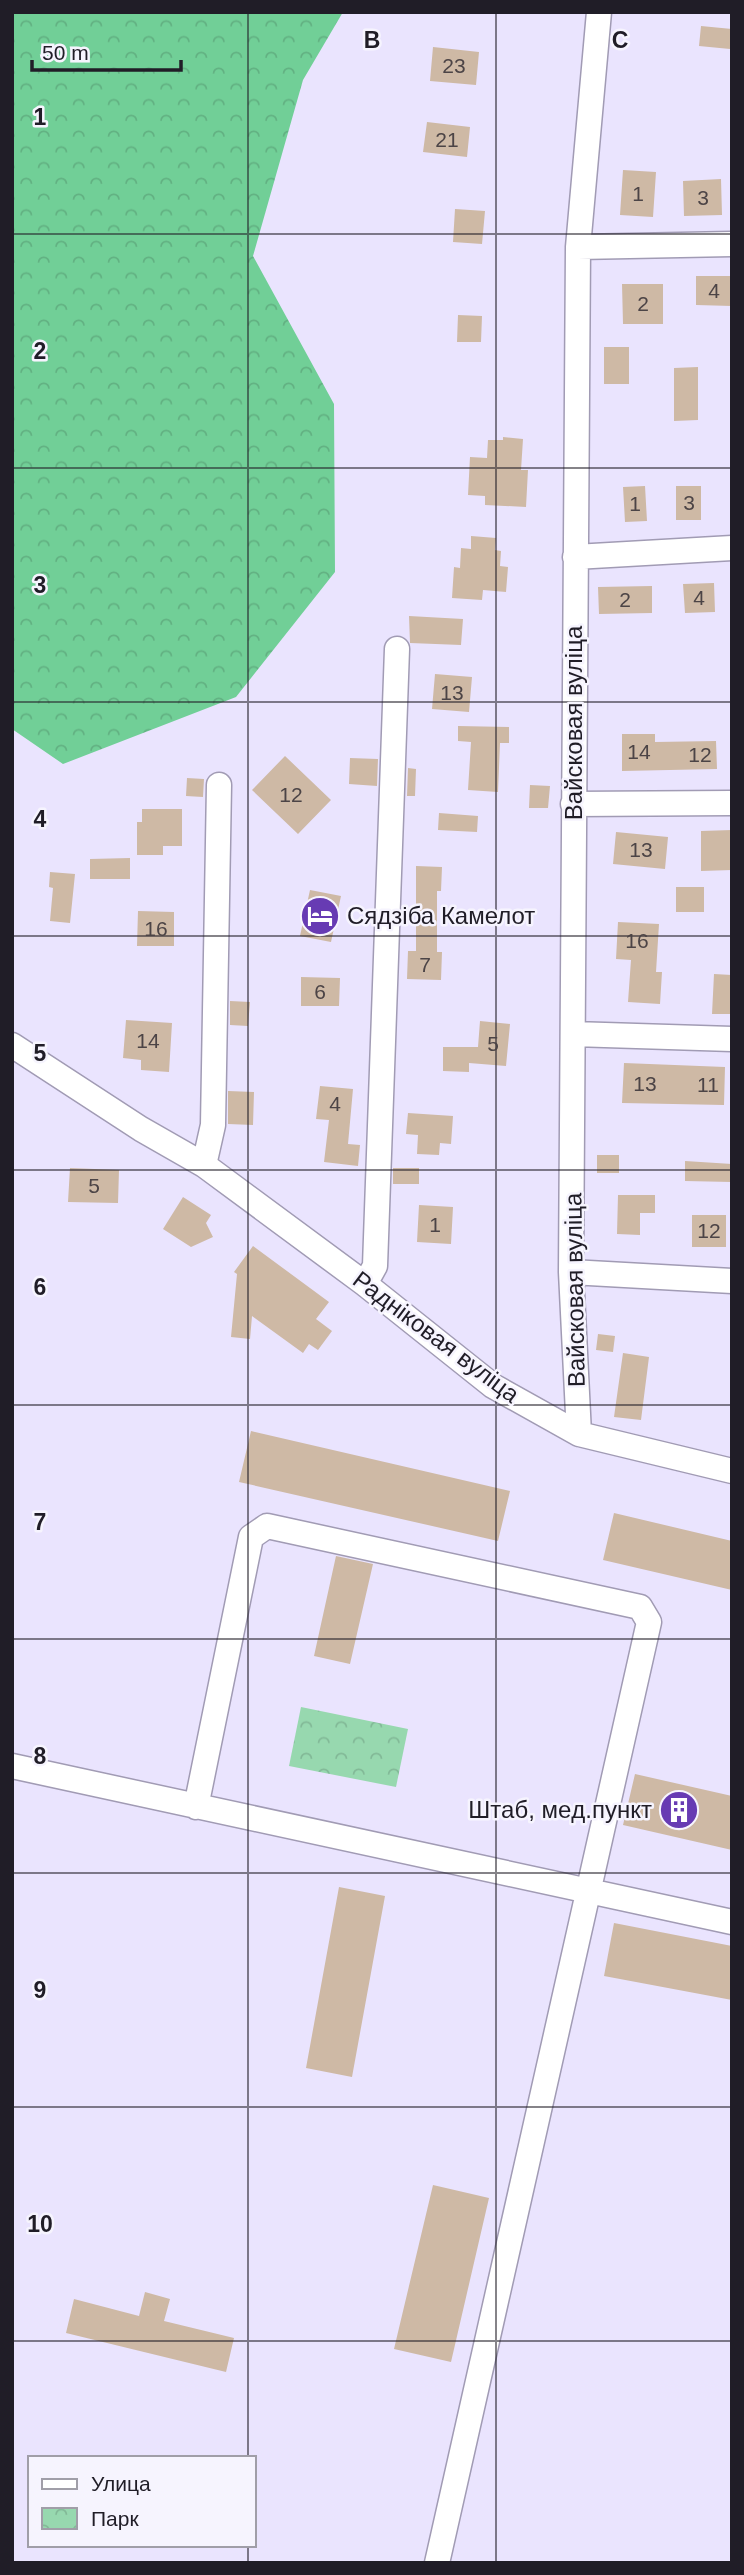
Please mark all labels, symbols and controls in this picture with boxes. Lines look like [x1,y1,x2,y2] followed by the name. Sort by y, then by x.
[364,27,380,53] text: B
[612,27,628,53] text: C
[32,28,180,72] scale bar
[42,41,89,64] text: 50 m
[442,54,466,77] house number: 23
[34,104,47,130] text: 1
[435,128,459,151] house number: 21
[632,182,644,205] house number: 1
[697,186,709,209] house number: 3
[708,279,720,302] house number: 4
[637,292,649,315] house number: 2
[34,338,46,364] text: 2
[683,491,695,514] house number: 3
[629,492,641,515] house number: 1
[34,572,46,598] text: 3
[693,586,705,609] house number: 4
[619,588,631,611] house number: 2
[560,625,587,820] street label: Вайсковая вуліца
[440,681,464,704] house number: 13
[627,740,651,763] house number: 14
[688,743,712,766] house number: 12
[279,783,303,806] house number: 12
[34,806,47,832] text: 4
[629,838,653,861] house number: 13
[299,895,341,937] hotel icon: Сядзіба Камелот
[347,902,535,929] place label: Сядзіба Камелот
[144,917,168,940] house number: 16
[625,929,649,952] house number: 16
[419,953,431,976] house number: 7
[314,980,326,1003] house number: 6
[136,1029,160,1052] house number: 14
[487,1032,499,1055] house number: 5
[34,1040,47,1066] text: 5
[633,1072,657,1095] house number: 13
[697,1073,719,1096] house number: 11
[329,1092,341,1115] house number: 4
[88,1174,100,1197] house number: 5
[559,1192,590,1387] street label: Вайсковая вуліца
[429,1213,441,1236] house number: 1
[697,1219,721,1242] house number: 12
[348,1265,525,1408] street label: Радніковая вуліца
[34,1274,46,1300] text: 6
[34,1509,46,1535] text: 7
[34,1743,47,1769] text: 8
[658,1789,700,1831] building icon: Штаб, мeд.пункт
[468,1796,652,1823] place label: Штаб, мeд.пункт
[34,1977,46,2003] text: 9
[27,2211,53,2237] text: 10
[28,2456,256,2547] legend
[91,2472,151,2495] text: Улица
[91,2507,139,2530] text: Парк

